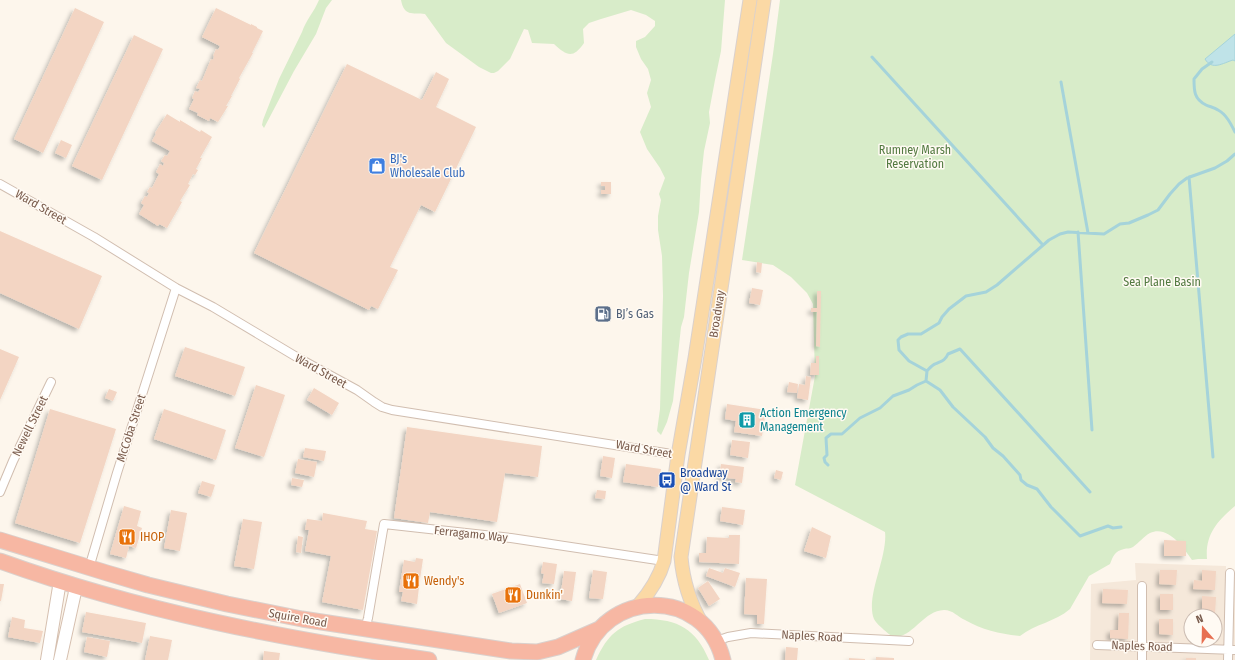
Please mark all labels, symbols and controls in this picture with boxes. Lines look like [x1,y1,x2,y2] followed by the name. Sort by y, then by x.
[879,143,951,171] park label: Rumney Marsh Reservation
[390,152,465,180] place label: BJ's Wholesale Club
[367,156,387,176] shop icon: BJ's Wholesale Club
[13,187,69,227] street label: Ward Street
[1123,275,1201,289] park label: Sea Plane Basin
[706,289,728,339] street label: Broadway
[593,304,613,324] fuel station icon: BJ’s Gas
[616,307,654,321] place label: BJ’s Gas
[293,351,349,391] street label: Ward Street
[113,392,149,464] street label: McCoba Street
[9,393,51,459] street label: Newell Street
[760,406,847,434] place label: Action Emergency Management
[737,410,757,430] building icon: Action Emergency Management
[615,437,673,461] street label: Ward Street
[680,466,731,494] place label: Broadway @ Ward St
[657,470,677,490] bus stop icon: Broadway @ Ward St
[434,523,509,545] street label: Ferragamo Way
[117,527,137,547] restaurant icon: IHOP
[140,530,164,544] place label: IHOP
[401,571,421,591] restaurant icon: Wendy's
[424,574,464,588] place label: Wendy's
[503,585,523,605] restaurant icon: Dunkin'
[526,588,563,602] place label: Dunkin'
[268,606,328,630] street label: Squire Road
[1183,608,1223,648] north arrow
[1194,612,1205,626] text: N
[781,627,843,645] street label: Naples Road
[1111,638,1173,654] street label: Naples Road

